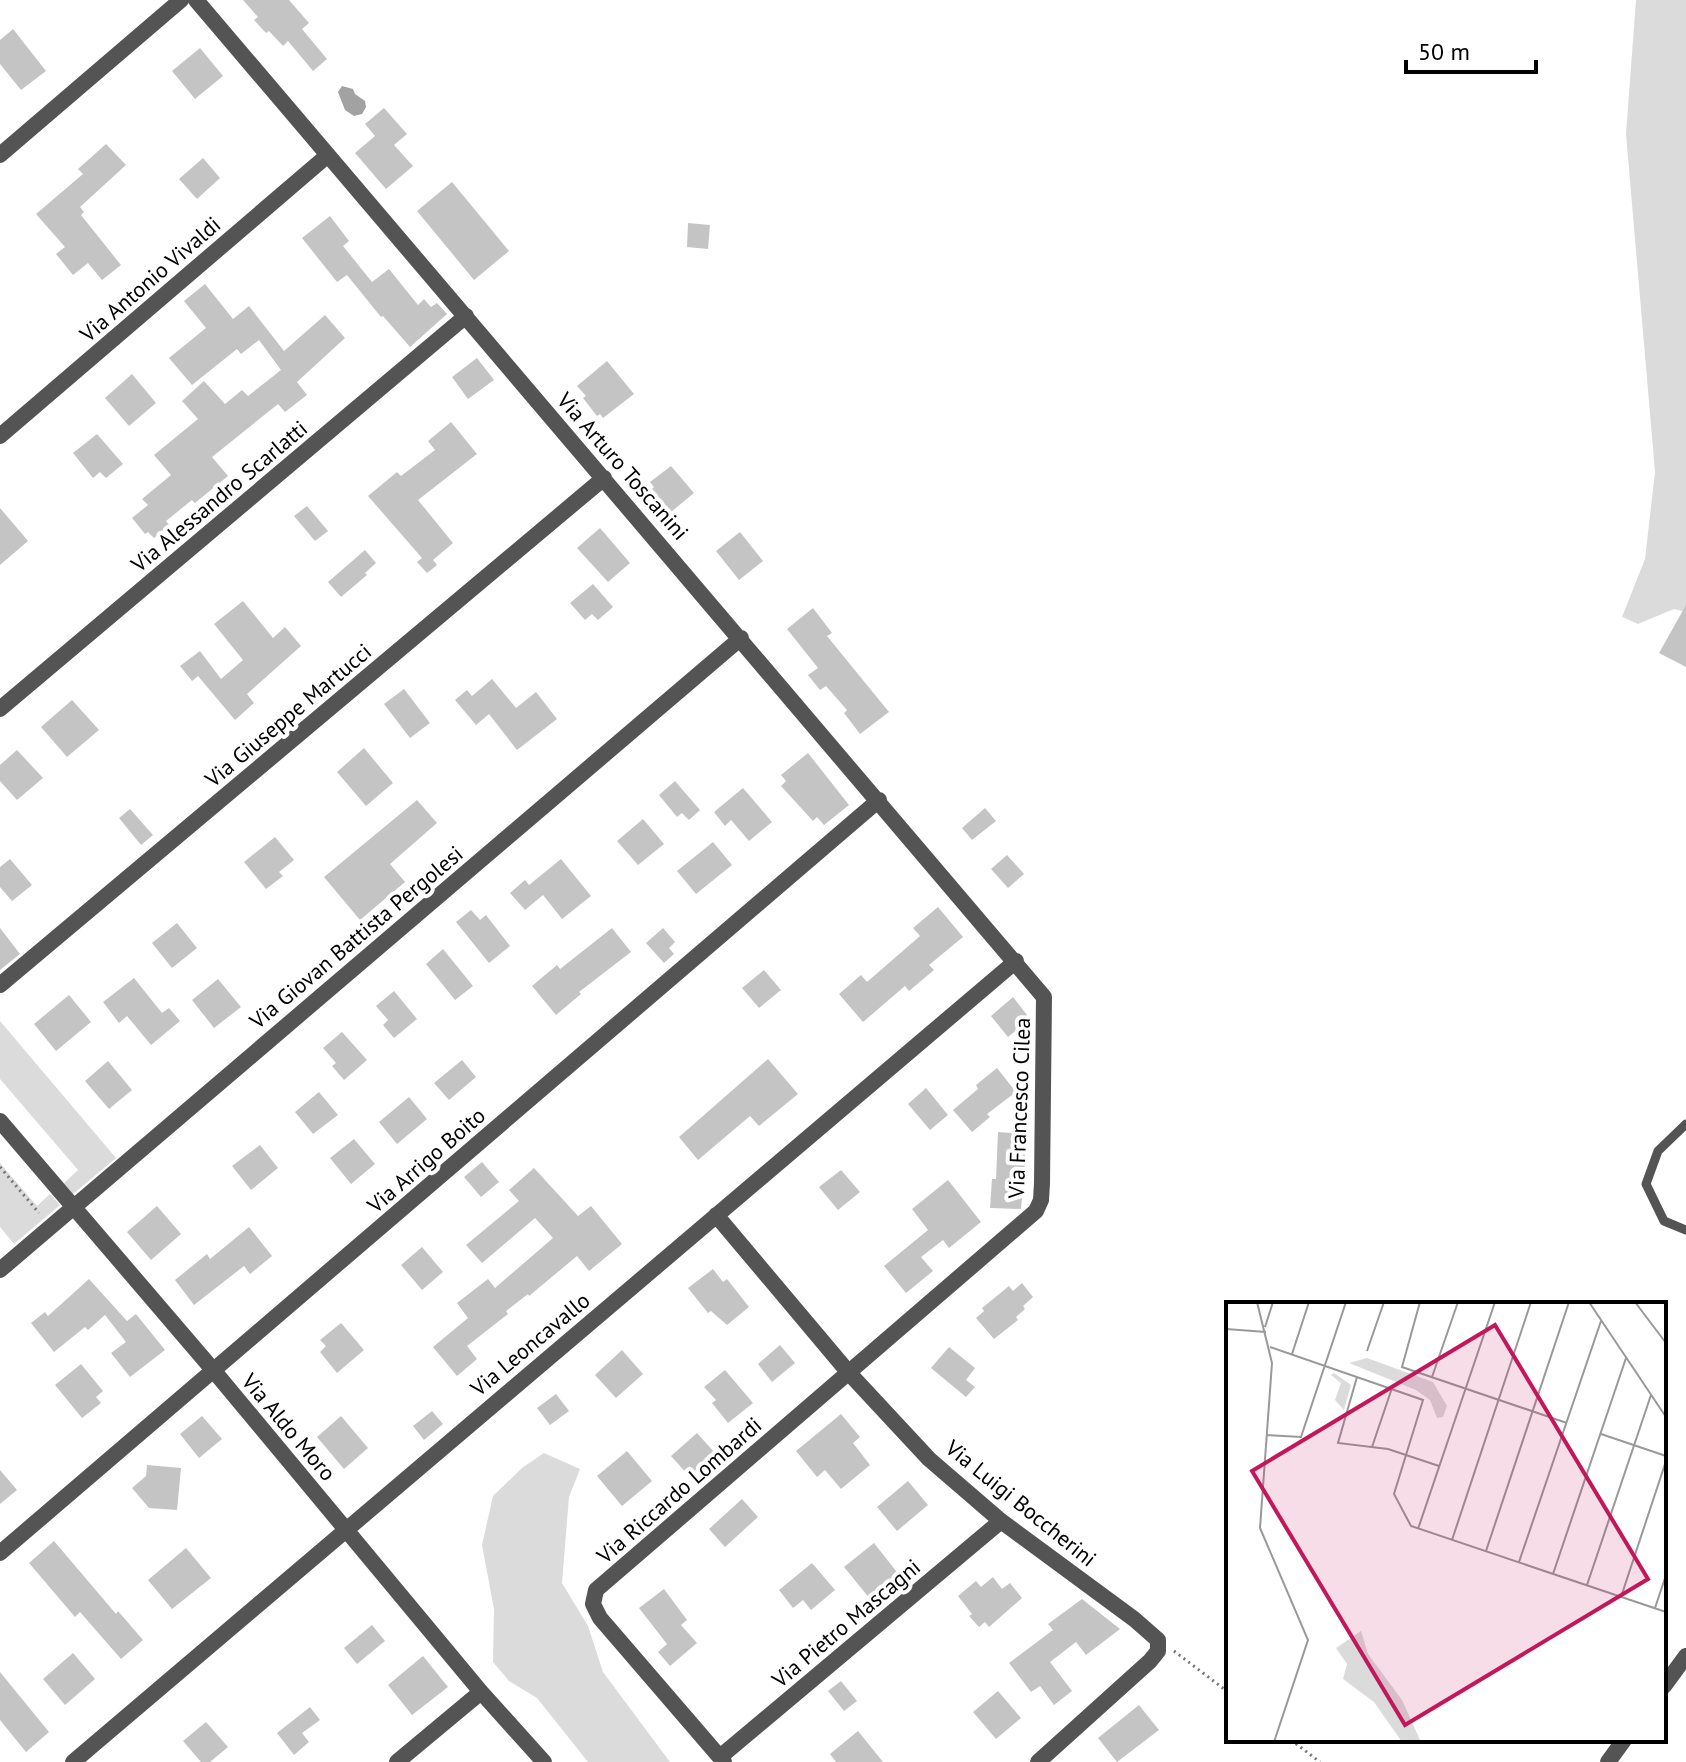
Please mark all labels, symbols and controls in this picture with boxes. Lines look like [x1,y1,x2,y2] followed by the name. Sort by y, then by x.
[1406,24,1536,74] scale bar
[1418,36,1470,67] text: 50 m
[73,210,226,348] street label: Via Antonio Vivaldi
[551,386,695,546] street label: Via Arturo Toscanini
[124,414,313,579] street label: Via Alessandro Scarlatti
[198,637,377,793] street label: Via Giuseppe Martucci
[243,839,468,1035] street label: Via Giovan Battista Pergolesi
[1002,1017,1036,1200] street label: Via Francesco Cilea
[361,1101,491,1220] street label: Via Arrigo Boito
[464,1286,595,1403] street label: Via Leoncavallo
[1226,1302,1666,1742] inset map
[235,1367,342,1486] street label: Via Aldo Moro
[590,1411,767,1570] street label: Via Riccardo Lombardi
[939,1433,1102,1572] street label: Via Luigi Boccherini
[765,1553,926,1694] street label: Via Pietro Mascagni

